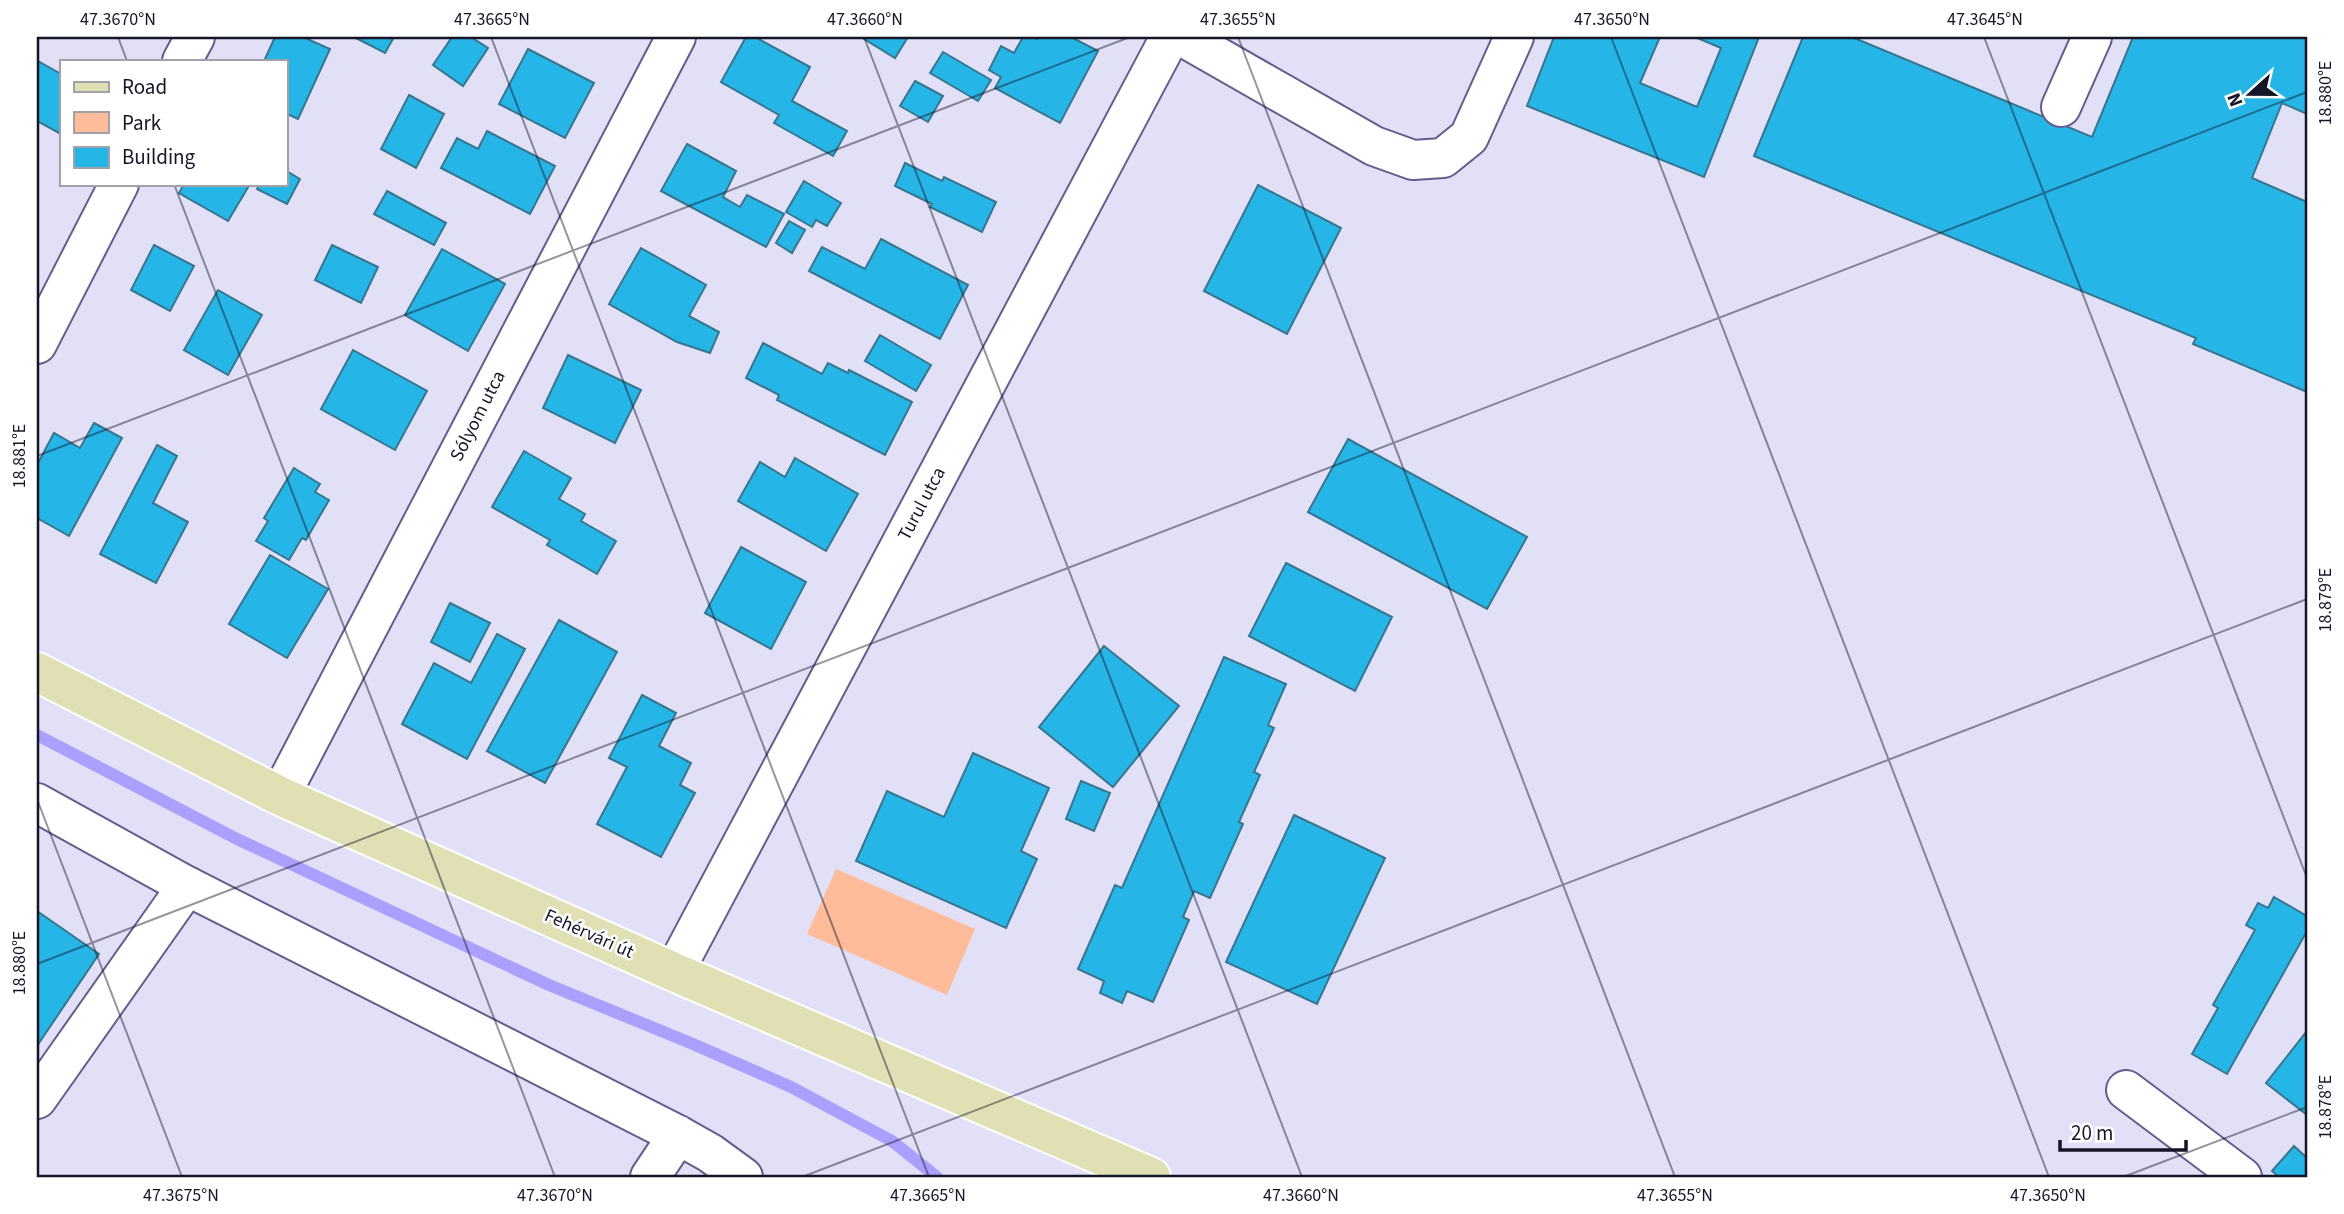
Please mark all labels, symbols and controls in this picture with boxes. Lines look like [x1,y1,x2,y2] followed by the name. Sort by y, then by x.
[80,7,156,32] text: 47.3670°N
[454,7,530,32] text: 47.3665°N
[827,7,903,32] text: 47.3660°N
[1200,7,1276,32] text: 47.3655°N
[1574,7,1650,32] text: 47.3650°N
[1947,7,2023,32] text: 47.3645°N
[60,60,287,186] legend
[2214,60,2284,130] north arrow
[2313,61,2338,125] text: 18.880°E
[122,72,167,102] text: Road
[2221,89,2250,110] text: N
[122,108,162,138] text: Park
[122,142,196,172] text: Building
[444,366,512,466] street label: Sólyom utca
[7,424,32,488] text: 18.881°E
[891,462,953,546] street label: Turul utca
[2313,568,2338,632] text: 18.879°E
[540,902,639,966] street label: Fehérvári út
[7,931,32,995] text: 18.880°E
[2313,1075,2338,1139] text: 18.878°E
[2060,1109,2186,1153] scale bar
[2071,1118,2113,1148] text: 20 m
[143,1183,219,1208] text: 47.3675°N
[517,1183,593,1208] text: 47.3670°N
[890,1183,966,1208] text: 47.3665°N
[1263,1183,1339,1208] text: 47.3660°N
[1637,1183,1713,1208] text: 47.3655°N
[2010,1183,2086,1208] text: 47.3650°N

